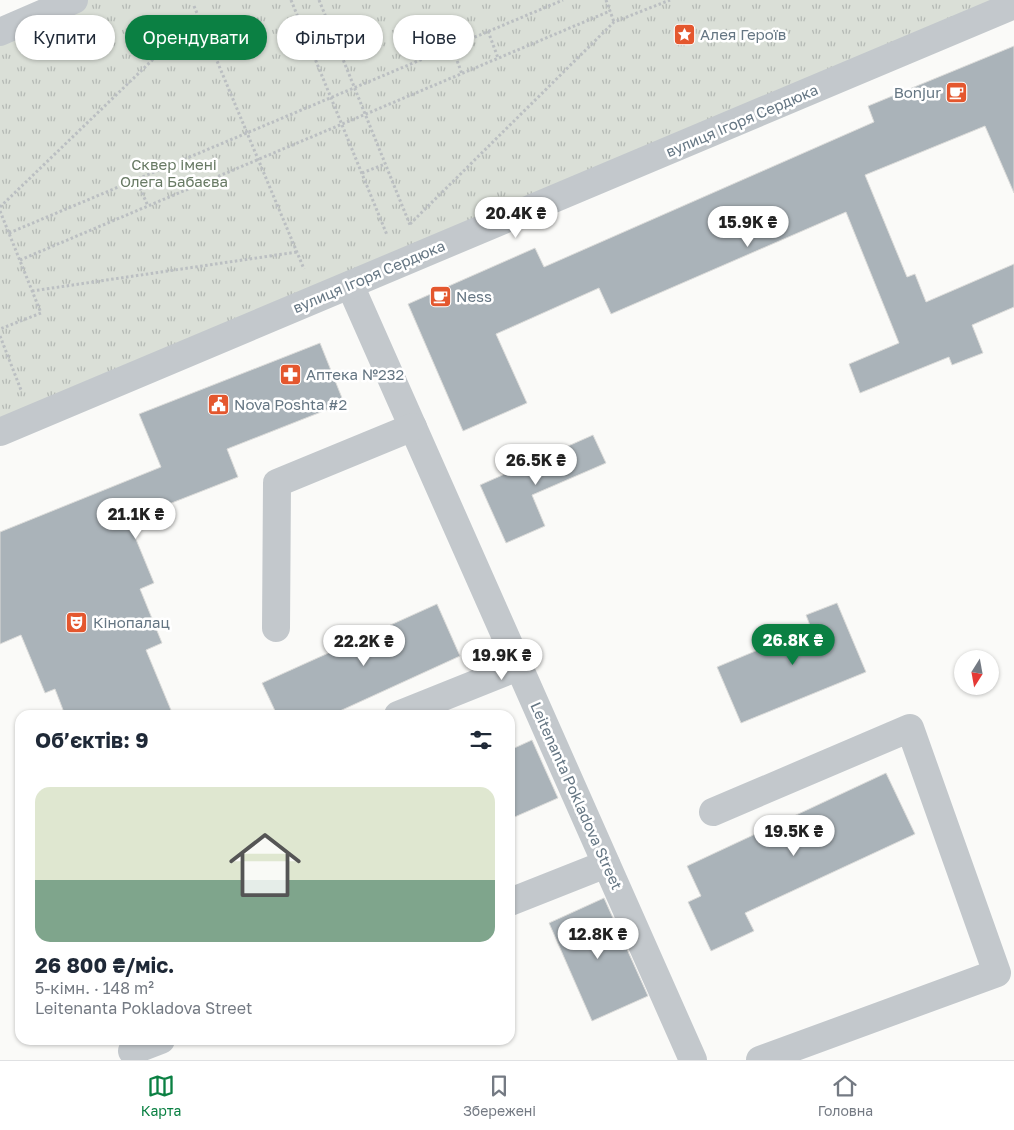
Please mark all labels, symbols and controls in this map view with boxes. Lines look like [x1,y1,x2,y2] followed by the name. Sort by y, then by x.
[15,15,115,60] chip: Купити
[125,15,267,60] chip: Орендувати
[277,15,383,60] chip: Фільтри
[393,15,474,60] chip: Нове
[672,23,696,47] place icon: Алея Героїв
[700,25,786,43] place label: Алея Героїв
[663,80,820,160] street label: вулиця Ігоря Сердюка
[945,81,969,105] cafe icon: Bonjur
[894,83,941,101] place label: Bonjur
[120,155,228,190] park label: Сквер імені Олега Бабаєва
[470,196,562,239] pin: 20.4K ₴
[486,203,546,223] text: 20.4K ₴
[702,206,794,248] pin: 15.9K ₴
[719,212,777,232] text: 15.9K ₴
[290,236,447,316] street label: вулиця Ігоря Сердюка
[428,285,452,309] cafe icon: Ness
[456,287,492,305] place label: Ness
[278,363,302,387] pharmacy icon: Аптека №232
[306,365,404,383] place label: Аптека №232
[206,393,230,417] public building icon: Nova Poshta #2
[234,395,347,413] place label: Nova Poshta #2
[490,444,582,486] pin: 26.5K ₴
[506,450,566,470] text: 26.5K ₴
[90,498,182,540] pin: 21.1K ₴
[108,504,164,524] text: 21.1K ₴
[65,611,89,635] theatre icon: Кінопалац
[93,613,170,631] place label: Кінопалац
[318,624,410,667] pin: 22.2K ₴
[747,624,839,666] pin: 26.8K ₴
[763,630,823,650] text: 26.8K ₴
[334,631,394,651] text: 22.2K ₴
[456,638,548,681] pin: 19.9K ₴
[472,645,532,665] text: 19.9K ₴
[954,650,999,695] north arrow
[954,650,999,695] map controls
[527,699,627,892] street label: Leitenanta Pokladova Street
[467,726,495,754] icon: filters
[35,727,149,753] text: Об’єктів: 9
[748,814,840,857] pin: 19.5K ₴
[220,820,310,910] icon: home
[765,821,823,841] text: 19.5K ₴
[552,918,644,960] pin: 12.8K ₴
[569,924,627,944] text: 12.8K ₴
[35,952,175,978] text: 26 800 ₴/міс.
[35,978,154,998] text: 5-кімн. · 148 m²
[35,998,252,1018] text: Leitenanta Pokladova Street
[141,1072,181,1119] tab: Карта
[463,1072,536,1119] tab: Збережені
[818,1072,873,1119] tab: Головна

